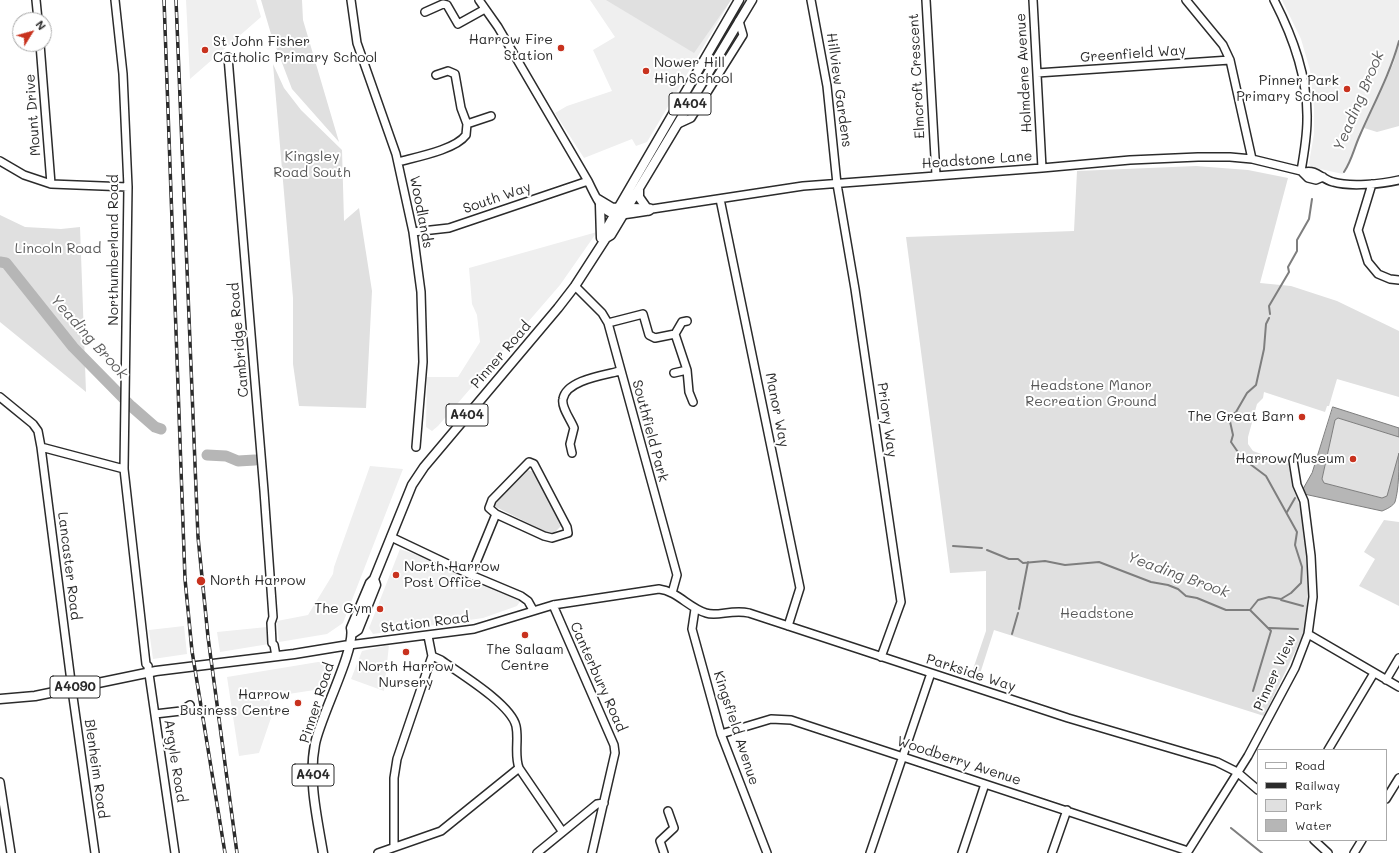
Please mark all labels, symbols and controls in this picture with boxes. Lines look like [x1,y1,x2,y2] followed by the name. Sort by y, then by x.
[12,12,52,52] north arrow
[905,13,929,139] street label: Elmcroft Crescent
[1012,13,1036,133] street label: Holmdene Avenue
[33,17,50,33] text: N
[469,32,553,64] place label: Harrow Fire Station
[823,32,855,148] street label: Hillview Gardens
[213,34,377,66] place label: St John Fisher Catholic Primary School
[1080,42,1186,66] street label: Greenfield Way
[556,43,566,53] marker: Harrow Fire Station
[200,45,210,55] marker: St John Fisher Catholic Primary School
[1330,48,1388,154] water label: Yeading Brook
[654,55,733,88] place label: Nower Hill High School
[641,66,651,76] marker: Nower Hill High School
[22,73,44,157] street label: Mount Drive
[1236,73,1339,106] place label: Pinner Park Primary School
[1342,84,1352,94] marker: Pinner Park Primary School
[669,93,711,115] road number: A404
[921,148,1033,172] street label: Headstone Lane
[273,149,351,182] park label: Kingsley Road South
[106,174,122,326] street label: Northumberland Road
[406,174,436,250] street label: Woodlands
[461,179,533,217] street label: South Way
[15,241,101,257] park label: Lincoln Road
[226,282,252,398] street label: Cambridge Road
[47,291,131,383] water label: Yeading Brook
[467,318,535,392] street label: Pinner Road
[762,371,792,449] street label: Manor Way
[628,378,672,484] street label: Southfield Park
[1025,378,1157,410] park label: Headstone Manor Recreation Ground
[873,382,901,458] street label: Priory Way
[446,404,488,426] road number: A404
[1188,409,1294,425] place label: The Great Barn
[1297,412,1307,422] marker: The Great Barn
[1235,451,1345,467] place label: Harrow Museum
[1348,454,1358,464] marker: Harrow Museum
[54,511,84,621] street label: Lancaster Road
[1125,548,1231,602] water label: Yeading Brook
[404,559,500,592] place label: North Harrow Post Office
[391,570,401,580] marker: North Harrow Post Office
[210,573,306,589] place label: North Harrow
[195,575,207,587] marker: North Harrow
[314,601,372,617] place label: The Gym
[375,604,385,614] marker: The Gym
[1060,606,1134,622] park label: Headstone
[380,609,470,637] street label: Station Road
[566,619,630,735] street label: Canterbury Road
[520,630,530,640] marker: The Salaam Centre
[1250,633,1300,713] street label: Pinner View
[486,642,564,674] place label: The Salaam Centre
[401,647,411,657] marker: North Harrow Nursery
[924,651,1018,695] street label: Parkside Way
[358,659,454,692] place label: North Harrow Nursery
[296,661,338,745] street label: Pinner Road
[710,669,762,787] street label: Kingsfield Avenue
[50,676,100,698] road number: A4090
[180,687,290,720] place label: Harrow Business Centre
[293,698,303,708] marker: Harrow Business Centre
[81,718,111,820] street label: Blenheim Road
[160,718,190,804] street label: Argyle Road
[895,733,1023,789] street label: Woodberry Avenue
[1257,749,1387,841] legend
[1295,757,1325,773] text: Road
[292,764,334,786] road number: A404
[1295,777,1340,793] text: Railway
[1295,797,1322,813] text: Park
[1295,817,1332,833] text: Water

